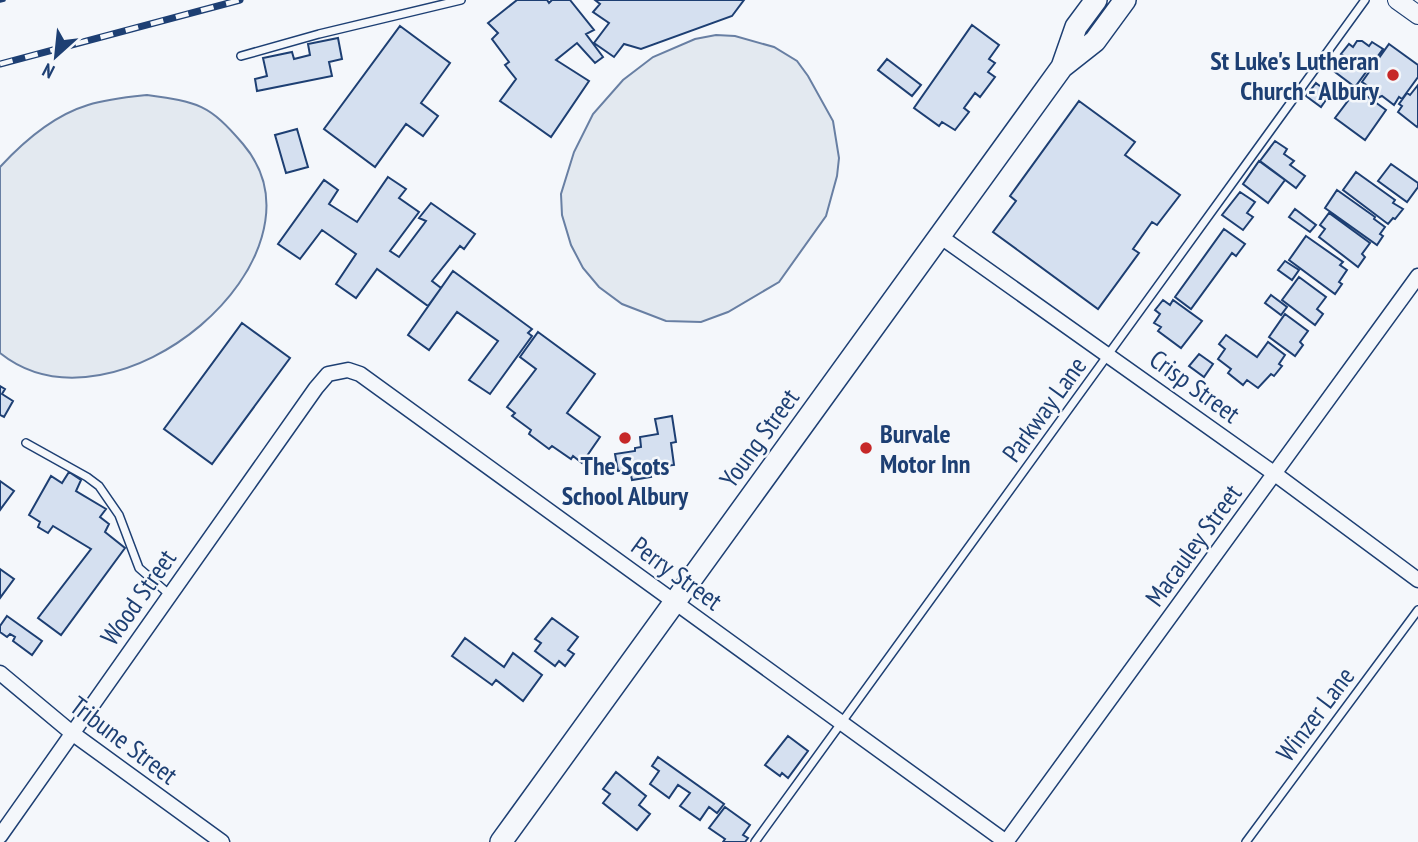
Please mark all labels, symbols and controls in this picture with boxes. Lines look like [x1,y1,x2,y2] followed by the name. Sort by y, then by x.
[21,21,91,91] north arrow
[1210,44,1380,107] place label: St Luke's Lutheran Church - Albury
[38,58,58,84] text: N
[1385,67,1401,83] marker: St Luke's Lutheran Church - Albury
[1143,342,1247,430] street label: Crisp Street
[995,350,1093,468] street label: Parkway Lane
[712,382,806,494] street label: Young Street
[880,417,970,480] place label: Burvale Motor Inn
[617,430,633,446] marker: The Scots School Albury
[858,440,874,456] marker: Burvale Motor Inn
[562,449,689,512] place label: The Scots School Albury
[1138,478,1248,612] street label: Macauley Street
[625,529,729,617] street label: Perry Street
[93,543,183,651] street label: Wood Street
[1269,660,1361,768] street label: Winzer Lane
[64,689,184,791] street label: Tribune Street

